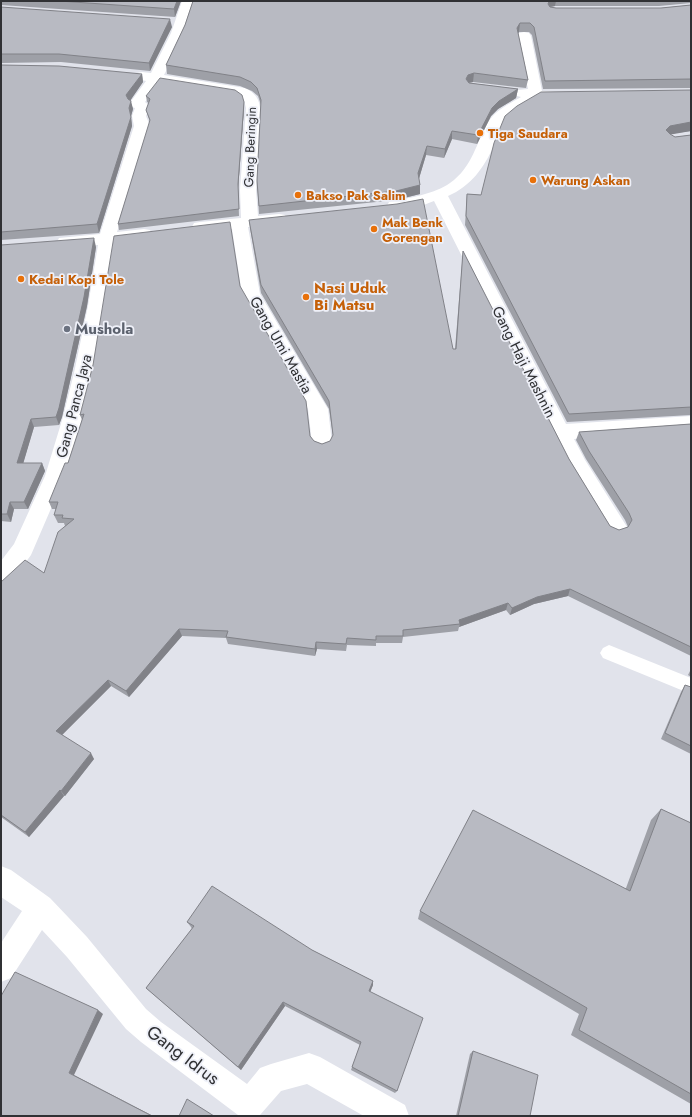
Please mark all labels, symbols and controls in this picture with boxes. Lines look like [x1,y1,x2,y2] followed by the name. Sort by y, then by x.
[239,106,261,188] street label: Gang Beringin
[488,124,568,143] place label: Tiga Saudara
[475,128,485,138] marker: Tiga Saudara
[541,171,630,190] place label: Warung Askan
[528,175,538,185] marker: Warung Askan
[306,186,406,205] place label: Bakso Pak Salim
[293,190,303,200] marker: Bakso Pak Salim
[382,213,444,247] place label: Mak Benk Gorengan
[369,224,379,234] marker: Mak Benk Gorengan
[29,270,125,289] place label: Kedai Kopi Tole
[16,274,26,284] marker: Kedai Kopi Tole
[314,277,387,316] place label: Nasi Uduk Bi Matsu
[244,292,318,398] street label: Gang Umi Mastia
[301,292,311,302] marker: Nasi Uduk Bi Matsu
[486,302,562,422] street label: Gang Haji Mashnin
[75,318,133,340] place label: Mushola
[62,324,72,334] marker: Mushola
[50,352,98,460] street label: Gang Panca Jaya
[141,1019,225,1091] street label: Gang Idrus

